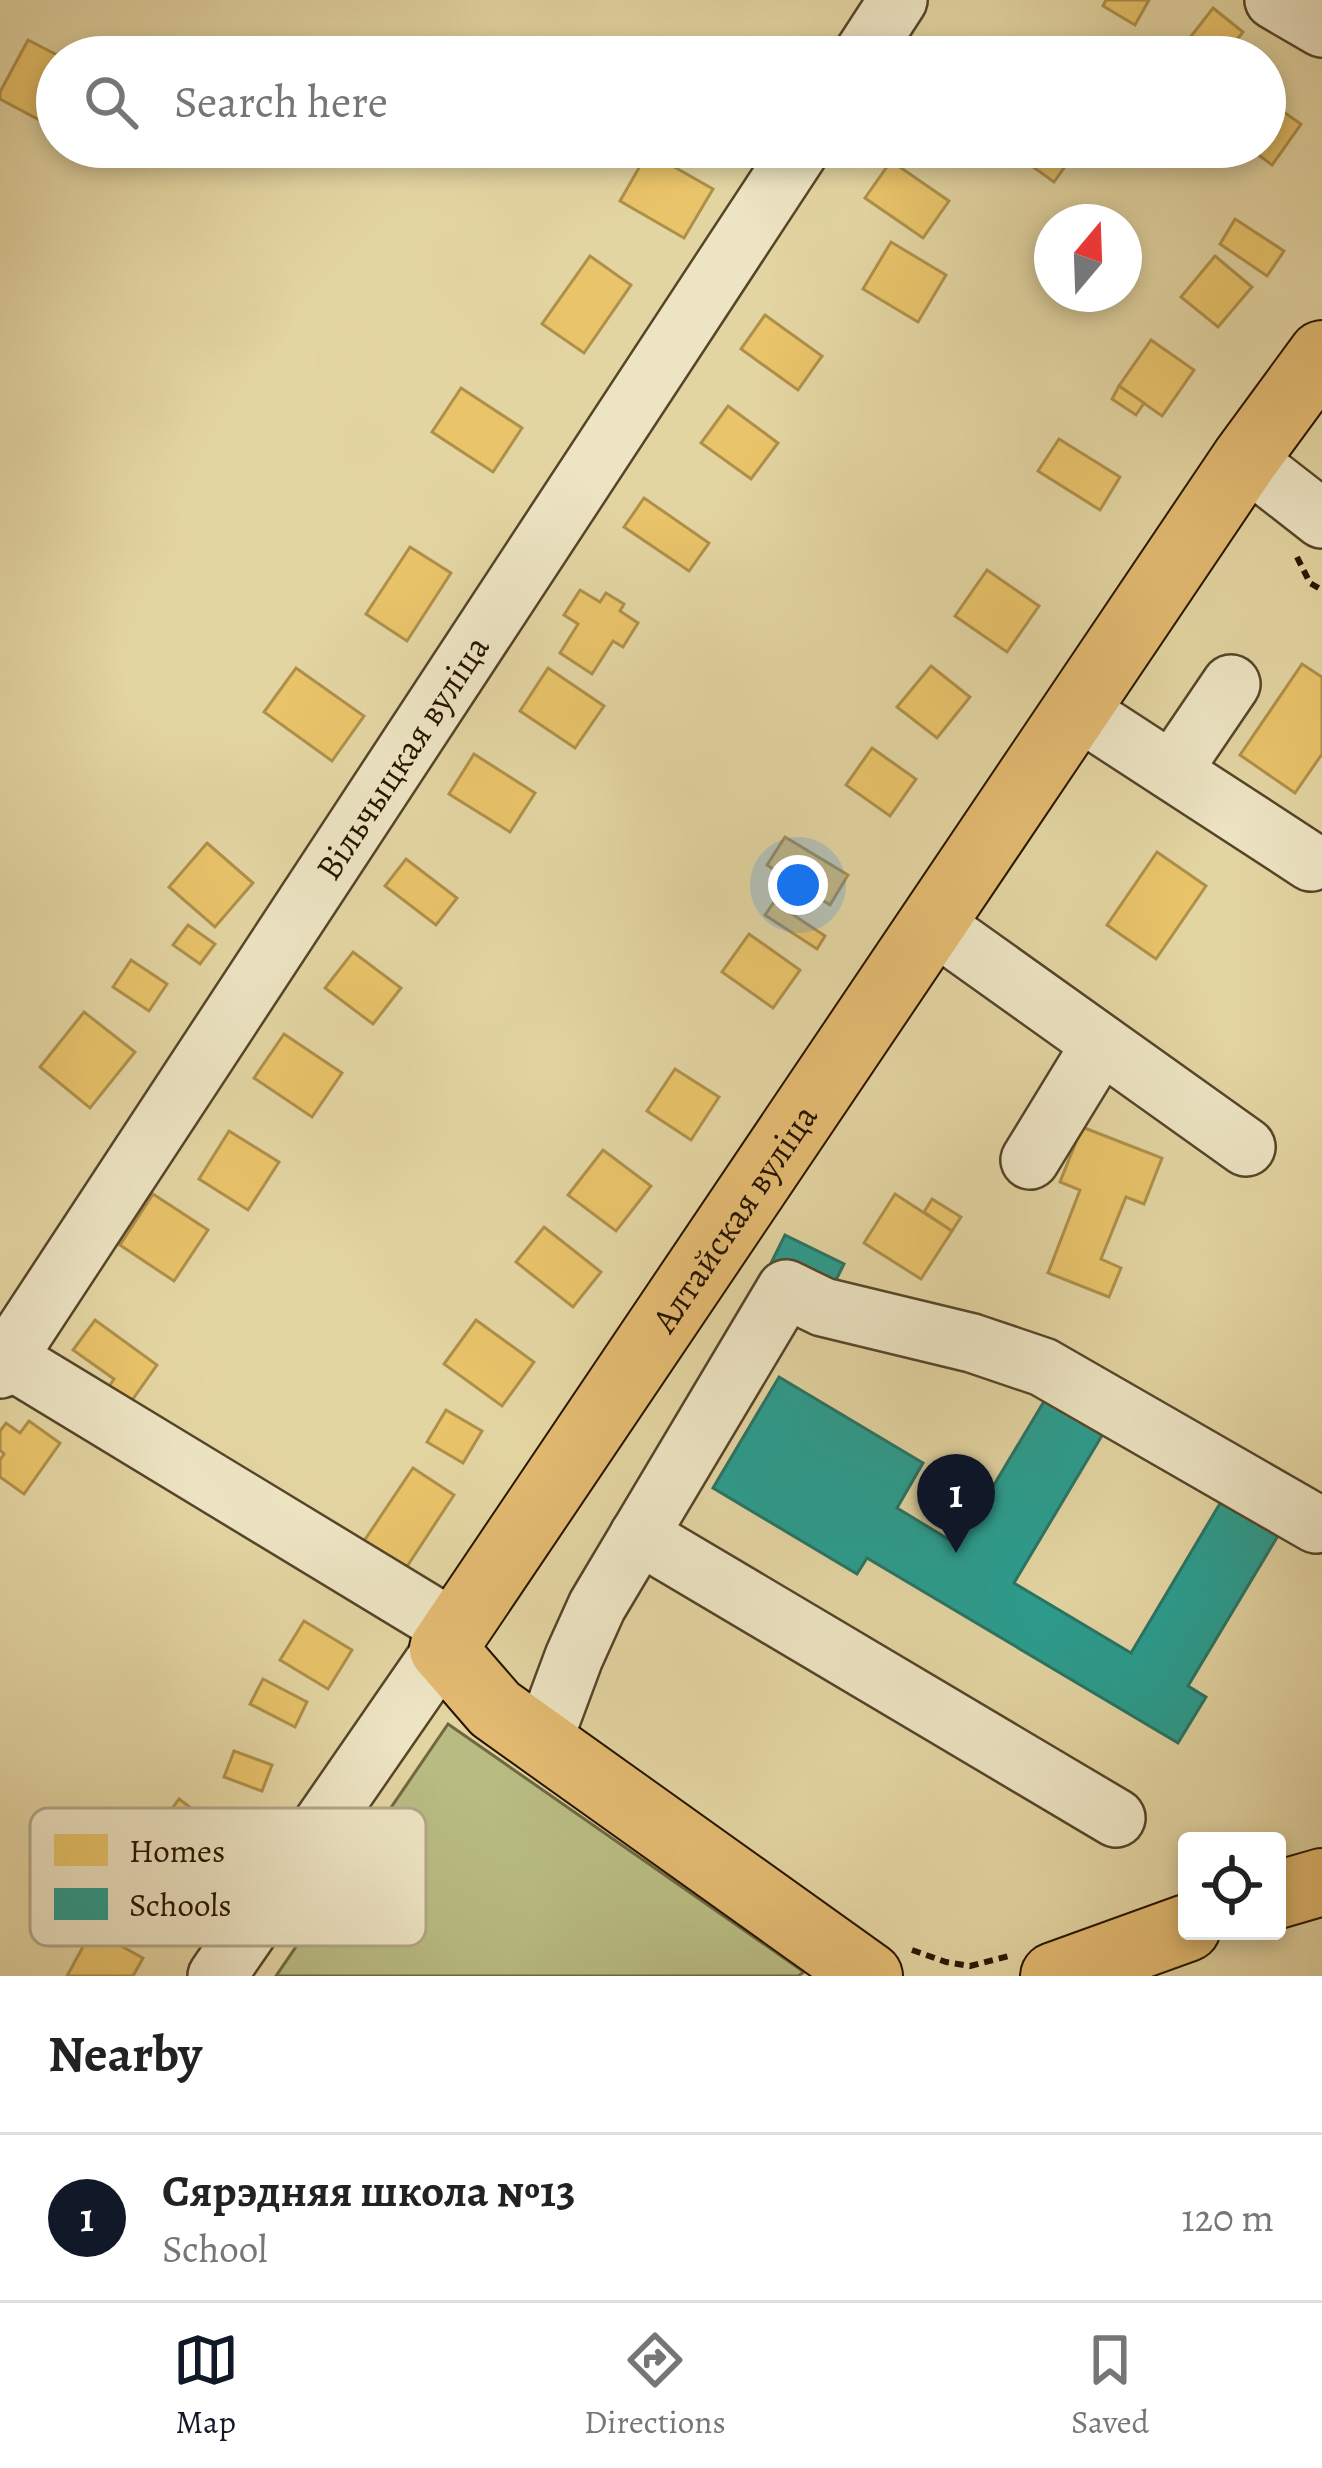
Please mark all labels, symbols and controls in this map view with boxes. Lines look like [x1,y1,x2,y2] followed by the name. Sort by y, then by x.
[36,36,1286,168] search box
[78,69,144,135] icon: search
[174,71,388,133] text: Search here
[1034,204,1142,312] north arrow
[303,625,500,889] street label: Вільчыцкая вуліца
[768,855,828,915] your location
[639,1094,828,1342] street label: Алтайская вуліца
[917,1454,995,1553] pin: 1
[30,1808,426,1946] legend
[129,1828,225,1873] text: Homes
[1178,1832,1286,1940] map controls
[1178,1832,1286,1940] button: locate
[129,1882,232,1927] text: Schools
[48,2019,202,2089] text: Nearby
[162,2160,576,2222] text: Сярэдняя школа №13
[80,2191,94,2244] text: 1
[1181,2191,1274,2244] text: 120 m
[162,2222,268,2275] text: School
[173,2327,239,2444] tab: Map
[584,2327,726,2444] tab: Directions
[1071,2327,1149,2444] tab: Saved

